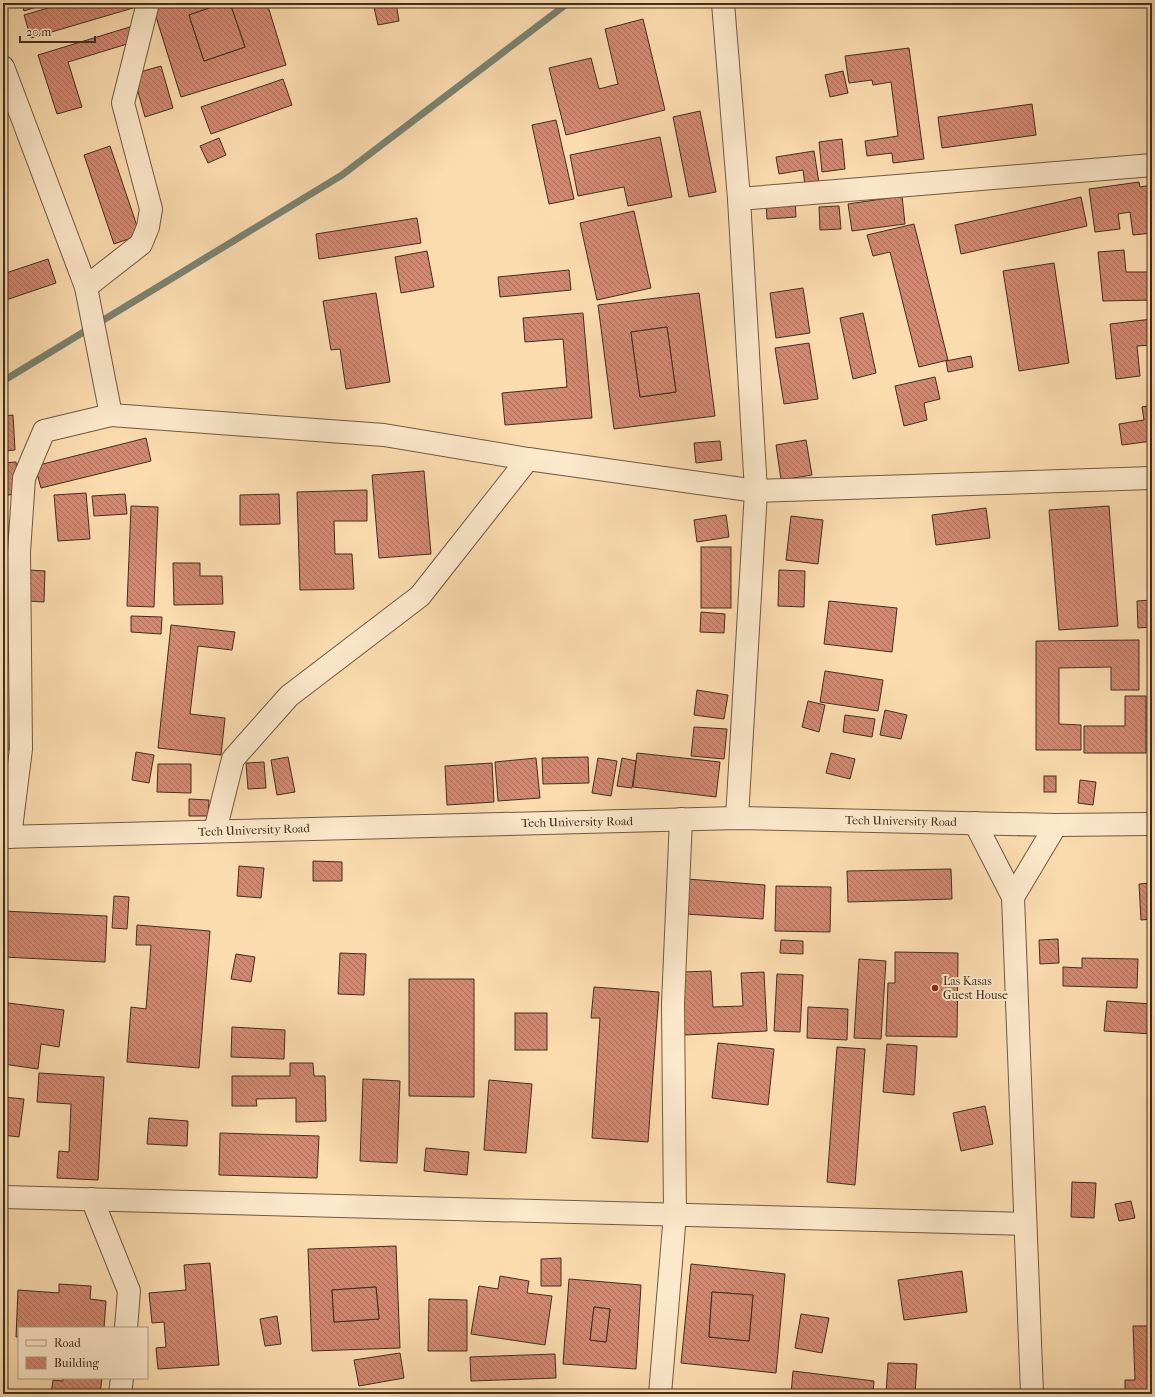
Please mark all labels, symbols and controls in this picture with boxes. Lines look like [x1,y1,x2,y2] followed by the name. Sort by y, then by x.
[20,18,95,44] scale bar
[26,25,51,39] text: 20 m
[845,813,958,829] street label: Tech University Road
[521,814,634,830] street label: Tech University Road
[198,821,311,839] street label: Tech University Road
[943,974,1008,1002] place label: Las Kasas Guest House
[930,983,940,993] marker: Las Kasas Guest House
[18,1327,148,1379] legend
[54,1336,81,1350] text: Road
[54,1356,99,1370] text: Building

